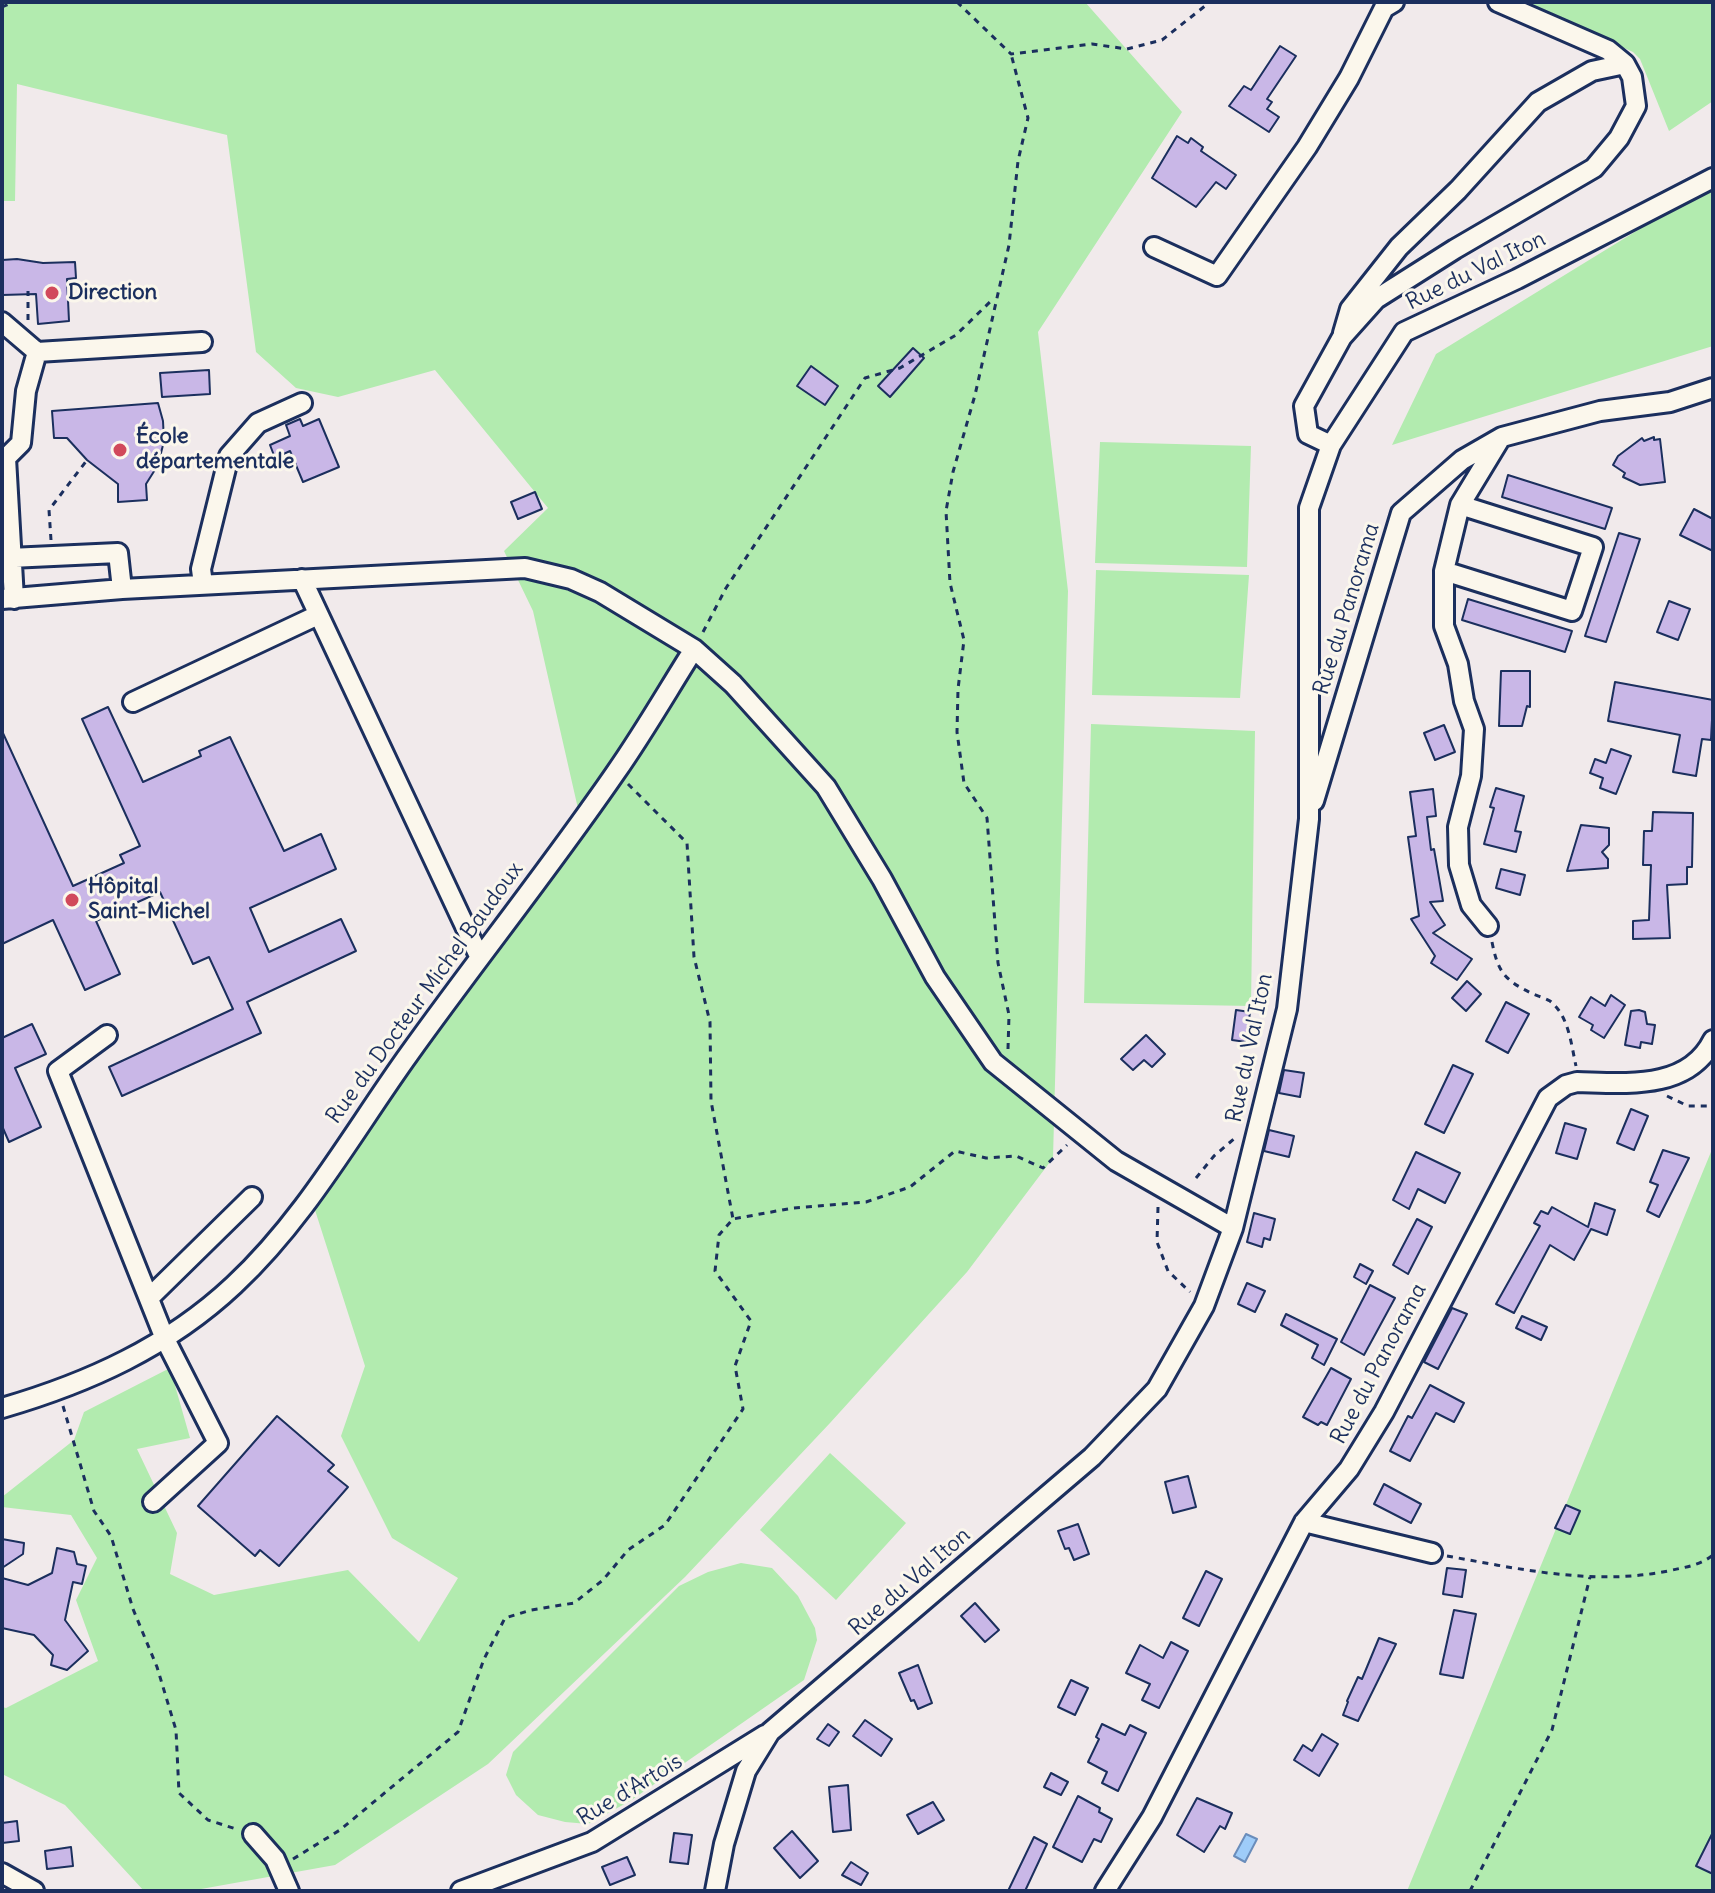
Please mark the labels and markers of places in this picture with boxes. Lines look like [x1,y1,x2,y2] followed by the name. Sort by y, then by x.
[68,280,157,306] place label: Direction
[43,284,61,302] marker: Direction
[136,424,294,476] place label: École départementale
[111,441,129,459] marker: École départementale
[88,874,210,926] place label: Hôpital Saint-Michel
[63,891,81,909] marker: Hôpital Saint-Michel

